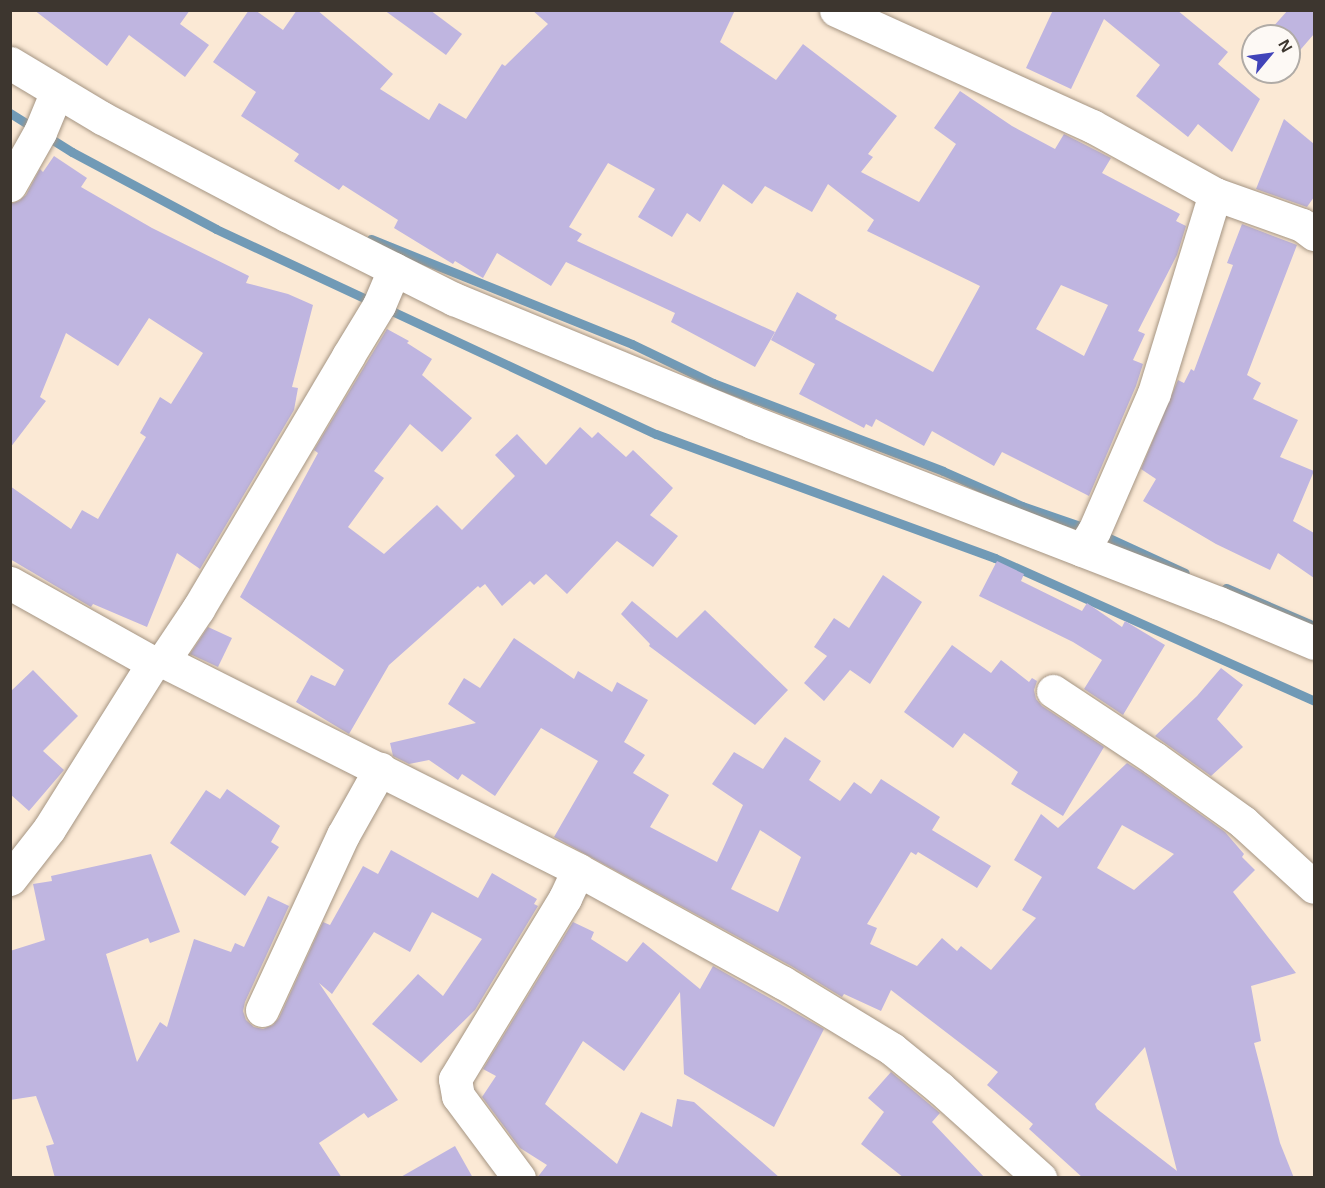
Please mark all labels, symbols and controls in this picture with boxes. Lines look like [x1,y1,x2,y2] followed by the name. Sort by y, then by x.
[1241,24,1301,84] north arrow
[1275,37,1296,55] text: N

